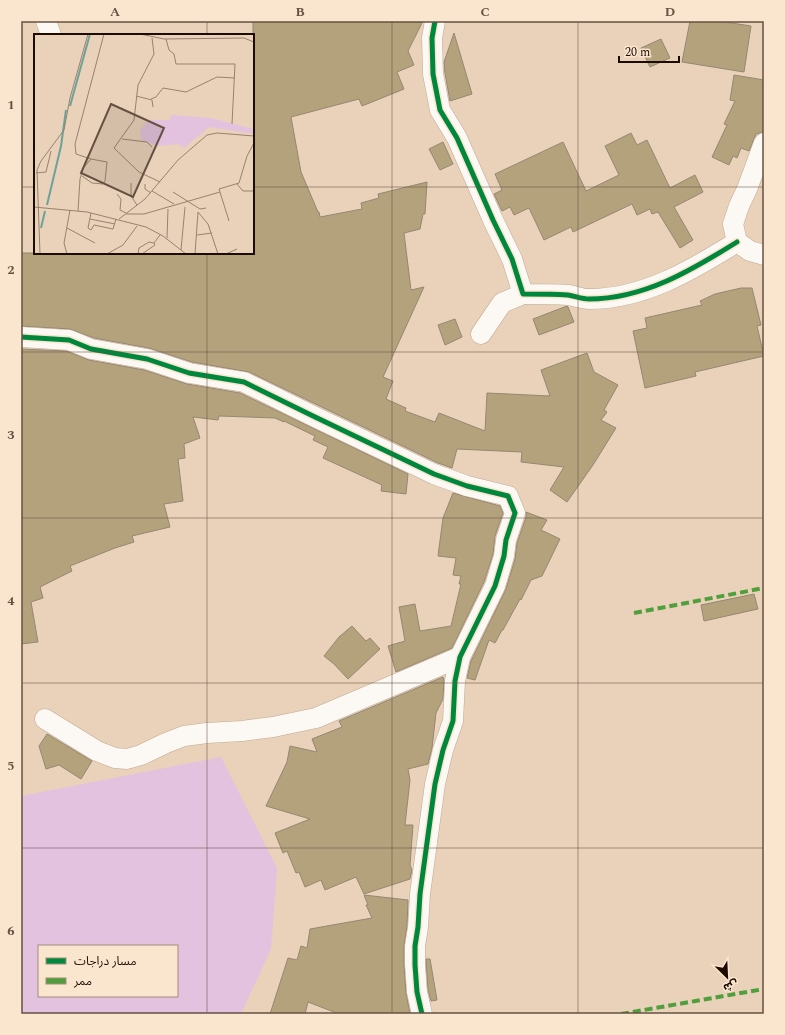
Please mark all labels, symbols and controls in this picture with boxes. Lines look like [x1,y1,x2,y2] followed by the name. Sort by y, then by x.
[110,2,120,22] text: A
[295,2,305,22] text: B
[480,2,490,22] text: C
[665,2,675,22] text: D
[34,34,254,254] inset map
[619,38,679,64] scale bar
[625,43,650,62] text: 20 m
[7,95,15,115] text: 1
[7,260,15,280] text: 2
[7,425,15,445] text: 3
[7,591,15,611] text: 4
[7,756,15,776] text: 5
[7,921,15,941] text: 6
[38,945,178,997] legend
[74,952,137,971] text: مسار دراجات
[707,957,747,997] north arrow
[73,972,92,991] text: ممر
[721,975,741,997] text: ش

